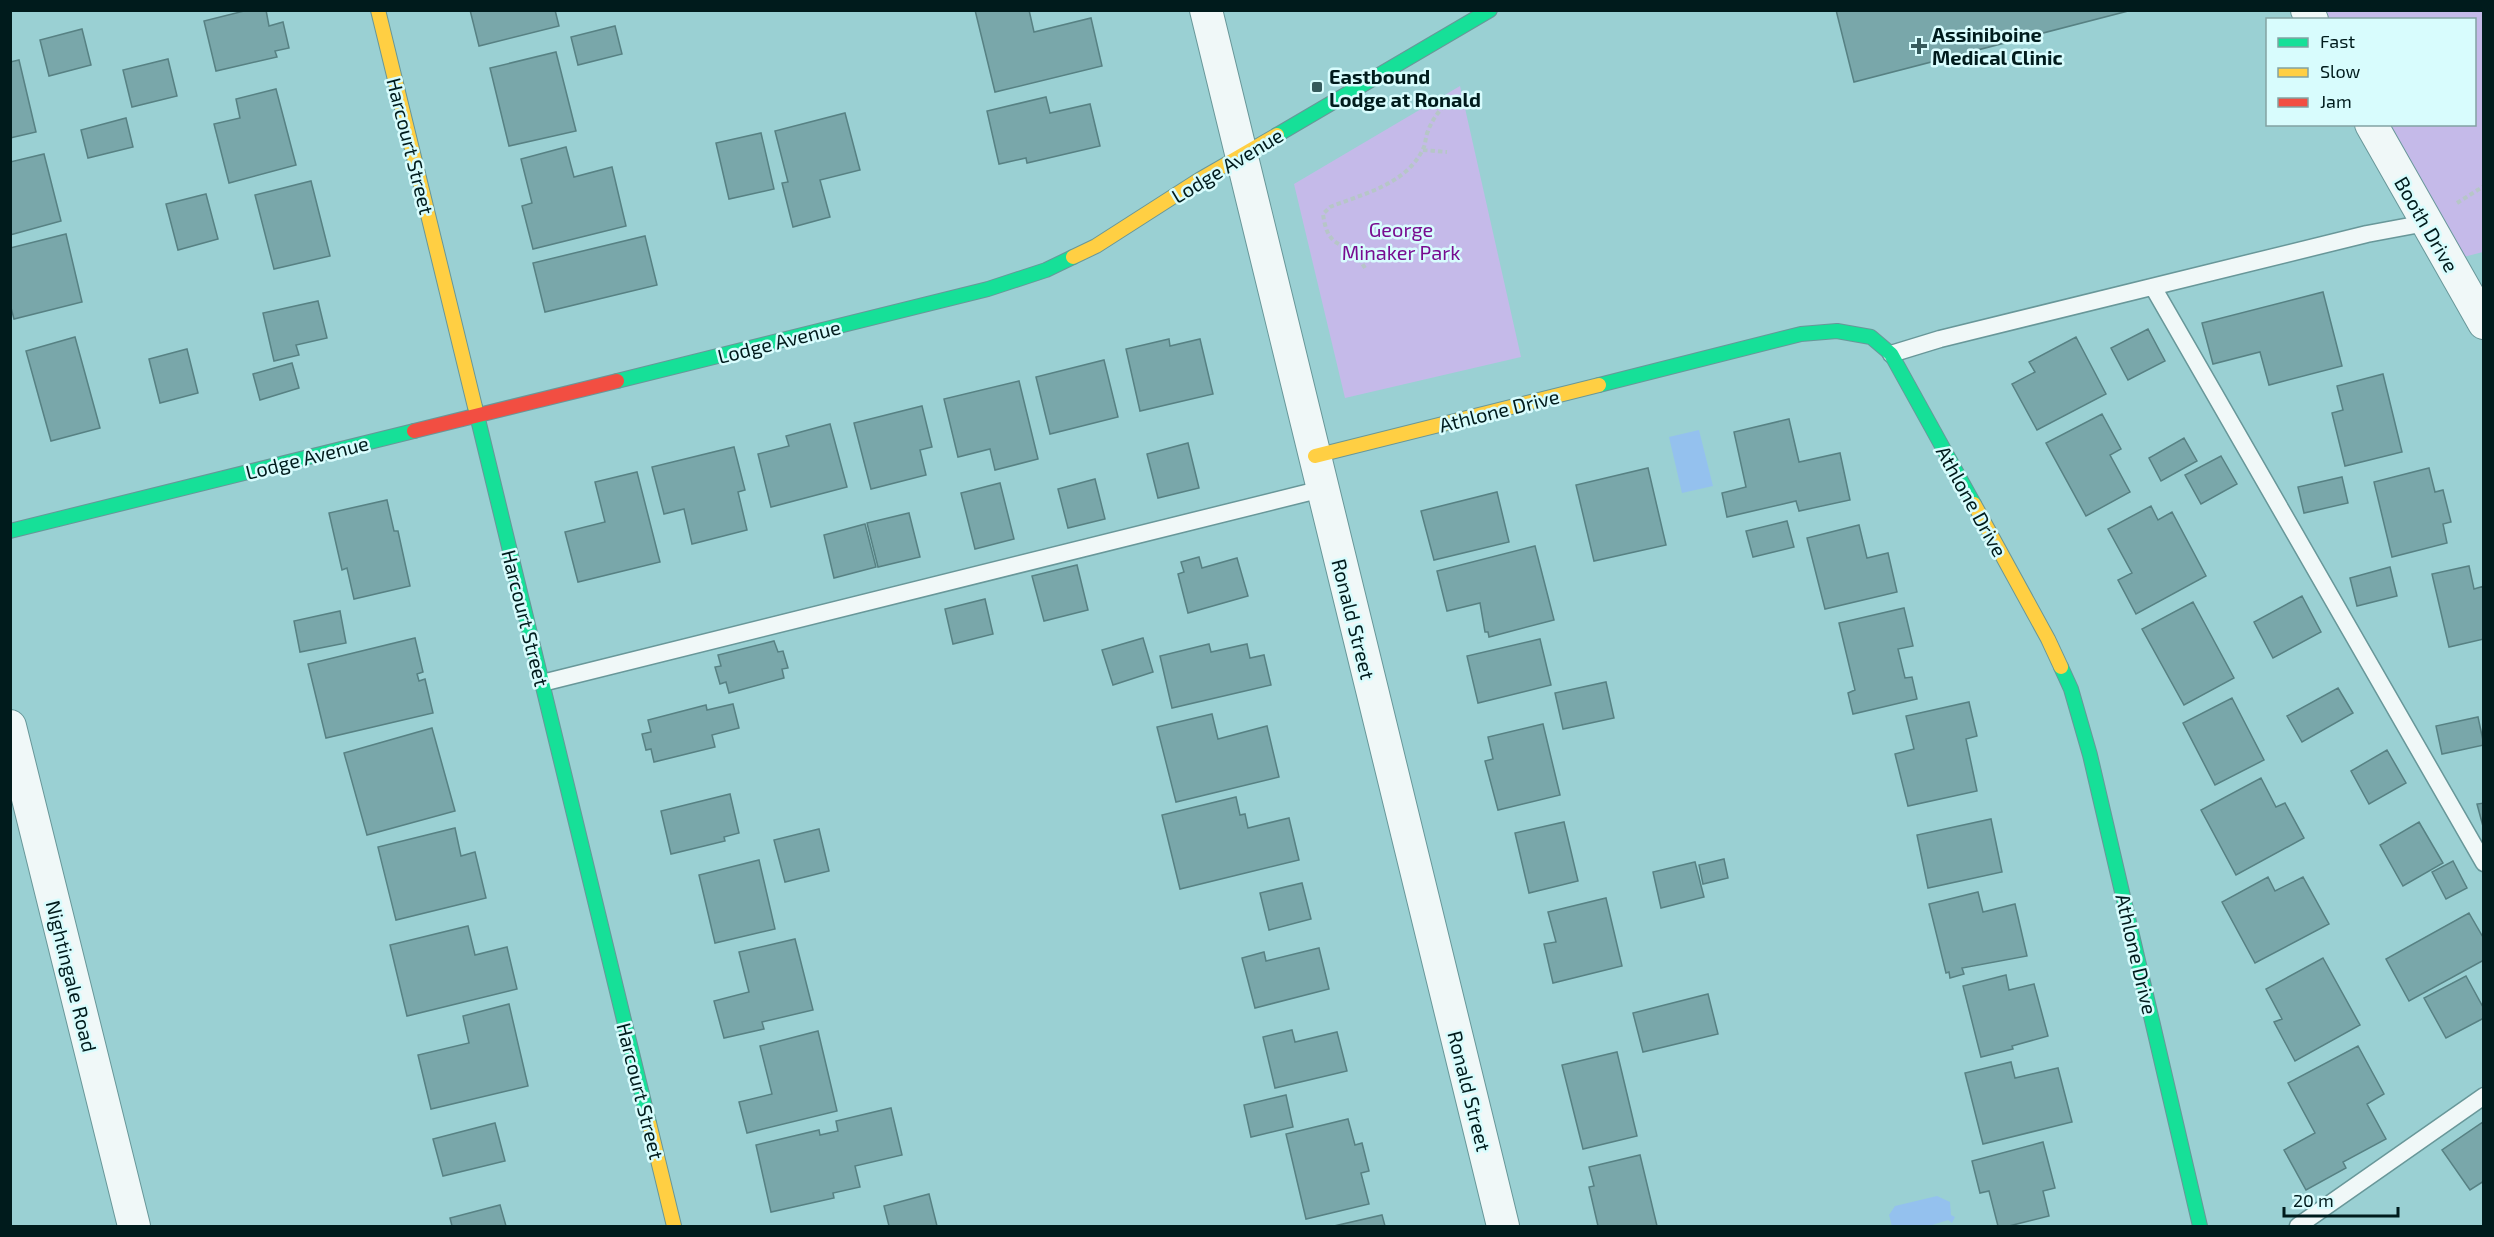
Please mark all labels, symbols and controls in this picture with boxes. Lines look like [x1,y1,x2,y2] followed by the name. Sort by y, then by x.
[2266,18,2476,126] legend
[1932,22,2063,69] place label: Assiniboine Medical Clinic
[2320,30,2355,52] text: Fast
[1910,37,1928,55] marker: Assiniboine Medical Clinic
[2320,60,2361,82] text: Slow
[1329,64,1481,111] place label: Eastbound Lodge at Ronald
[382,75,440,217] street label: Harcourt Street
[1310,80,1324,94] marker: Eastbound Lodge at Ronald
[2320,90,2352,112] text: Jam
[1167,122,1287,208] street label: Lodge Avenue
[2390,172,2464,276] street label: Booth Drive
[1342,217,1460,264] park label: George Minaker Park
[715,314,843,368] street label: Lodge Avenue
[1436,383,1562,437] street label: Athlone Drive
[243,430,371,484] street label: Lodge Avenue
[1932,441,2012,561] street label: Athlone Drive
[497,547,555,689] street label: Harcourt Street
[1327,556,1381,682] street label: Ronald Street
[2111,891,2163,1017] street label: Athlone Drive
[42,898,102,1054] street label: Nightingale Road
[612,1020,670,1162] street label: Harcourt Street
[1443,1028,1497,1154] street label: Ronald Street
[2284,1180,2398,1218] scale bar
[2293,1189,2334,1211] text: 20 m

